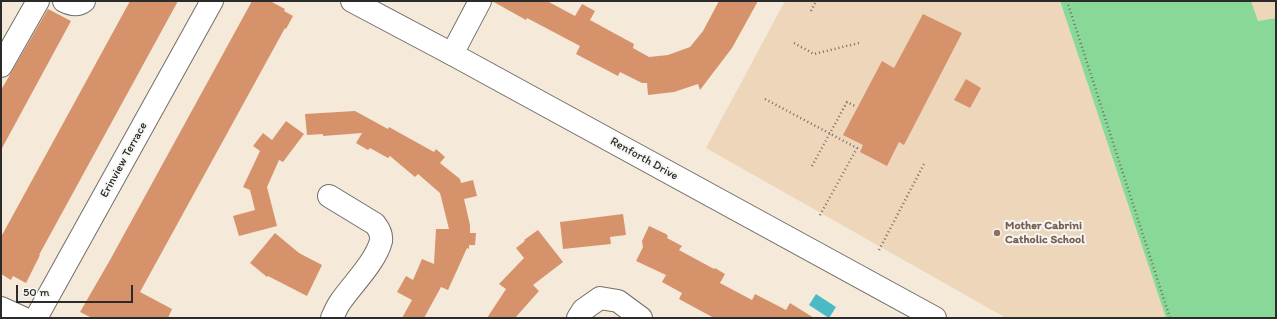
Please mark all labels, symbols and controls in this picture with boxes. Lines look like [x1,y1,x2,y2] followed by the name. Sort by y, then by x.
[97,120,151,200] street label: Erinview Terrace
[608,134,680,184] street label: Renforth Drive
[1005,219,1085,247] place label: Mother Cabrini Catholic School
[992,228,1002,238] marker: Mother Cabrini Catholic School
[18,277,135,303] scale bar
[23,285,49,299] text: 50 m

